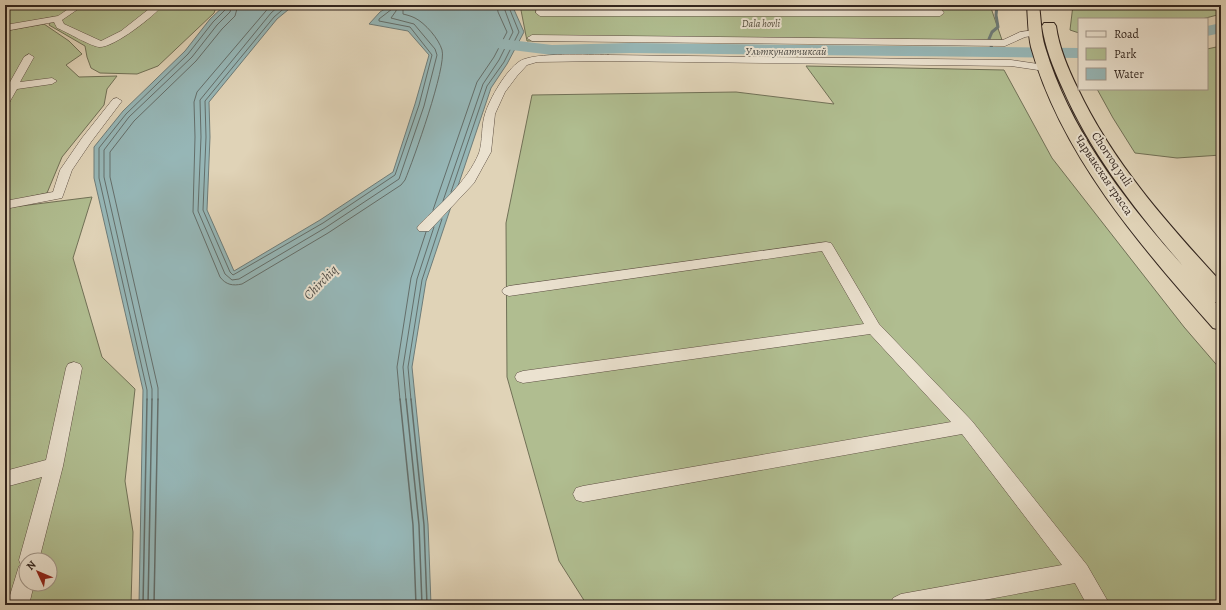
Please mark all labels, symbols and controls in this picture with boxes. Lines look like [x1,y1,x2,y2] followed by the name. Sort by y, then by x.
[742,17,781,30] park label: Dala hovli
[1078,18,1208,90] legend
[1114,26,1140,42] text: Road
[745,44,827,59] water label: Ульткунатчиксай
[1114,46,1137,62] text: Park
[1113,66,1144,82] text: Water
[1088,129,1136,189] street label: Chorvoq yuli
[1071,132,1137,219] street label: Чарвакская трасса
[300,261,341,303] water label: Chirchiq
[18,552,58,592] north arrow
[23,557,39,573] text: N

